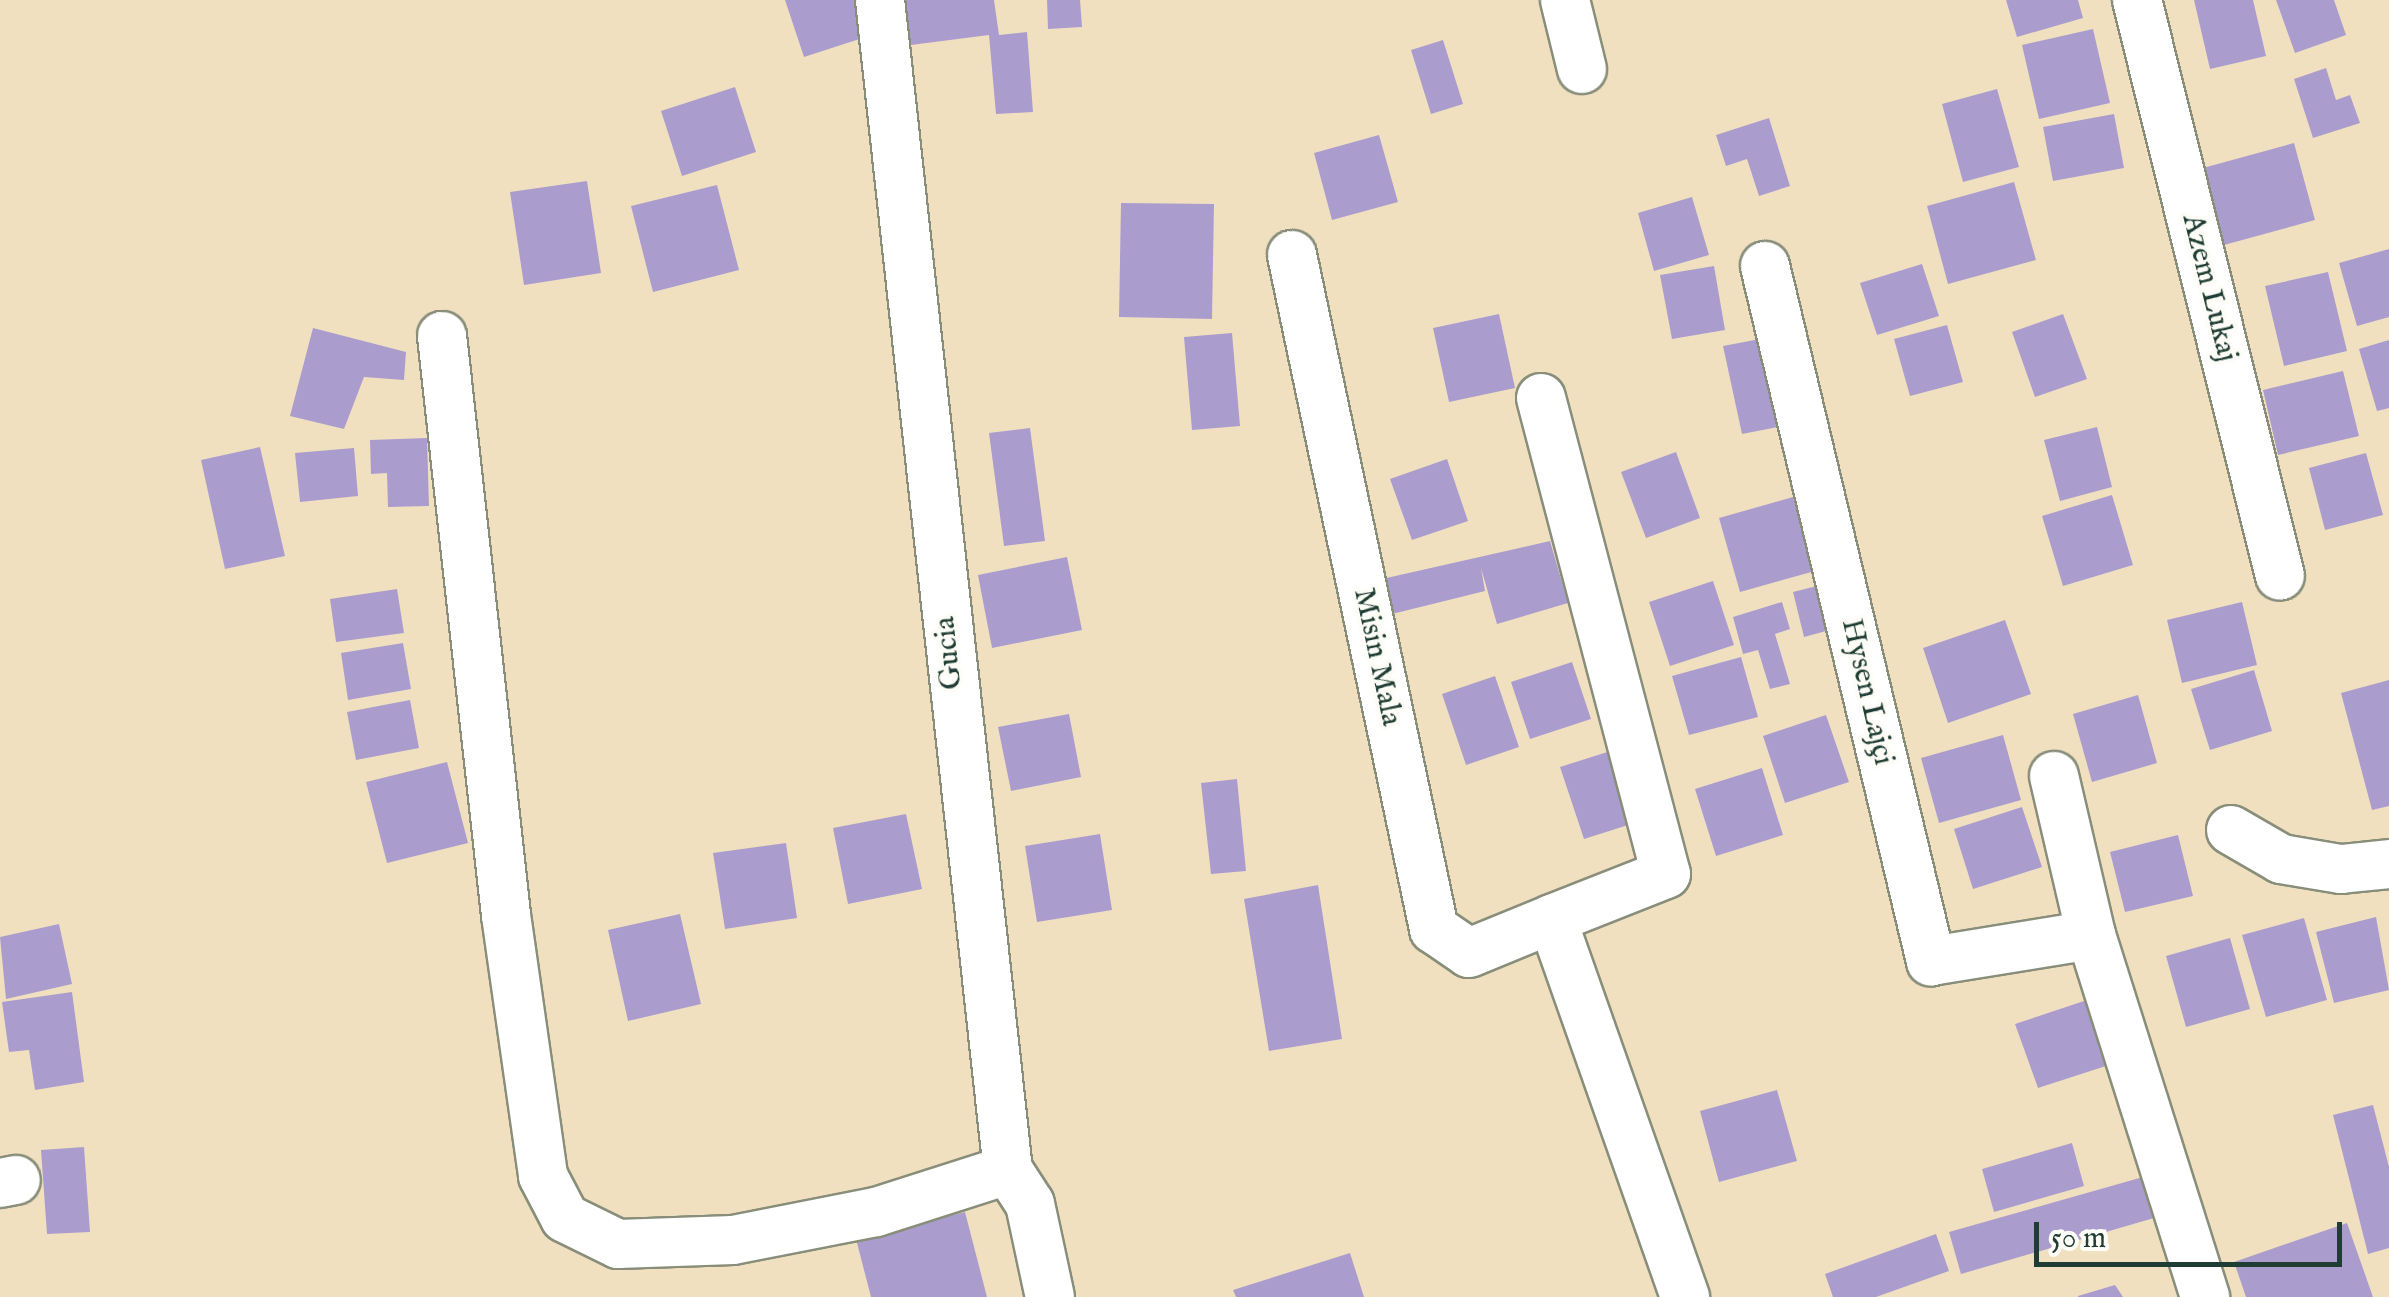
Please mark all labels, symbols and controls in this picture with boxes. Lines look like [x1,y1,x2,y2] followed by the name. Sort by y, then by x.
[2173,211,2245,365] street label: Azem Lukaj
[1345,585,1409,729] street label: Misin Mala
[927,615,971,691] street label: Gucia
[1833,615,1901,769] street label: Hysen Lajçi
[2039,1202,2346,1264] scale bar
[2051,1220,2106,1258] text: 50 m

